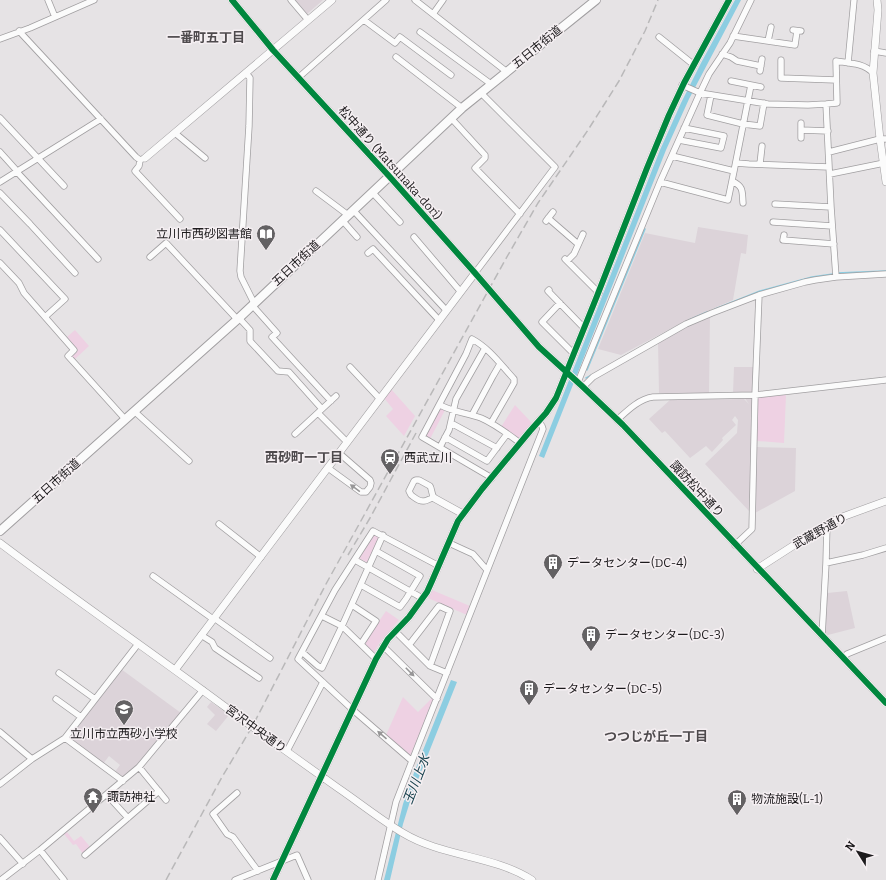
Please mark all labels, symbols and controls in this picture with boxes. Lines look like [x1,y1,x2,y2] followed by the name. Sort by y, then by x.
[509,23,565,71] street label: 五日市街道
[167,30,245,45] district label: 一番町五丁目
[335,103,446,223] street label: 松中通り (Matsunaka-dori)
[255,223,277,251] library icon: 立川市西砂図書館
[156,227,252,241] place label: 立川市西砂図書館
[269,237,323,289] street label: 五日市街道
[379,447,401,475] station icon: 西武立川
[265,450,343,465] district label: 西砂町一丁目
[404,451,452,465] place label: 西武立川
[29,456,83,506] street label: 五日市街道
[667,458,727,520] street label: 諏訪松中通り
[350,484,361,492] one-way arrow
[790,510,850,552] street label: 武蔵野通り
[542,552,564,580] building icon: データセンター(DC-4)
[567,555,687,570] place label: データセンター(DC-4)
[580,624,602,652] building icon: データセンター(DC-3)
[605,627,725,642] place label: データセンター(DC-3)
[405,667,415,677] one-way arrow
[518,678,540,706] building icon: データセンター(DC-5)
[543,681,662,696] place label: データセンター(DC-5)
[113,698,135,726] school or university icon: 立川市立西砂小学校
[223,702,289,756] street label: 宮沢中央通り
[70,727,178,741] place label: 立川市立西砂小学校
[604,729,708,744] district label: つつじが丘一丁目
[377,731,387,740] one-way arrow
[400,750,434,806] water label: 玉川上水
[82,786,104,814] temple icon: 諏訪神社
[726,788,748,816] building icon: 物流施設(L-1)
[107,790,155,804] place label: 諏訪神社
[751,791,823,806] place label: 物流施設(L-1)
[838,832,878,872] north arrow
[843,839,858,854] text: N

